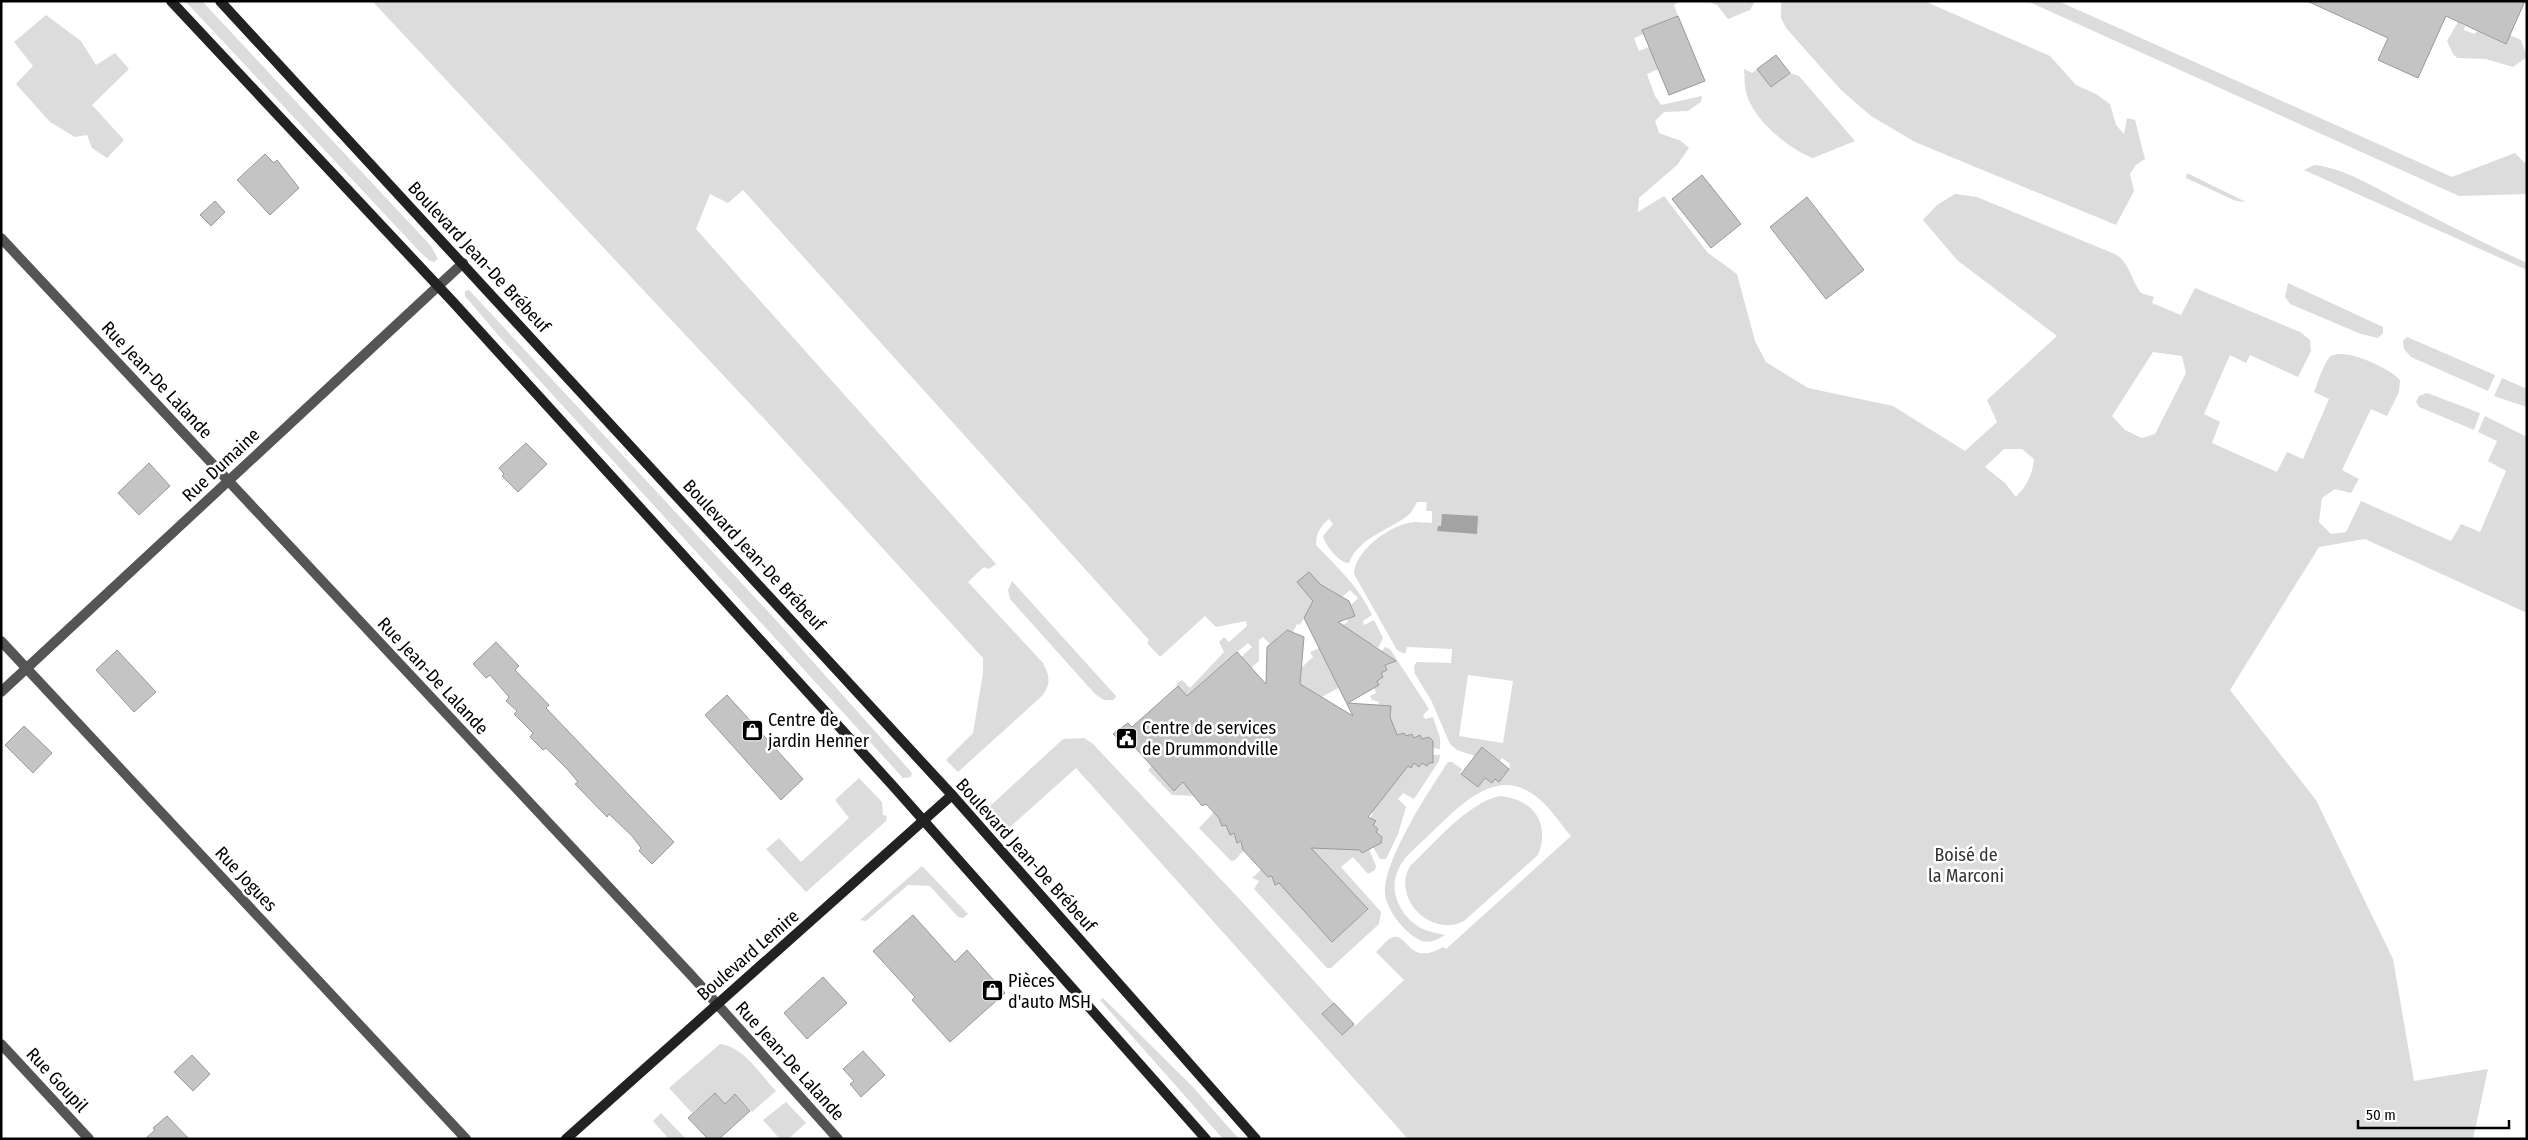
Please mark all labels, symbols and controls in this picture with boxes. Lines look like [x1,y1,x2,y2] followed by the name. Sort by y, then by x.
[403,177,556,338] street label: Boulevard Jean-De Brébeuf
[97,317,217,443] street label: Rue Jean-De Lalande
[178,424,264,506] street label: Rue Dumaine
[678,475,831,636] street label: Boulevard Jean-De Brébeuf
[373,613,493,739] street label: Rue Jean-De Lalande
[767,709,870,752] place label: Centre de jardin Henner
[1142,717,1278,760] place label: Centre de services de Drummondville
[740,718,764,742] shop icon: Centre de jardin Henner
[1114,726,1138,750] public building icon: Centre de services de Drummondville
[951,774,1102,937] street label: Boulevard Jean-De Brébeuf
[210,842,282,916] street label: Rue Jogues
[1928,844,2004,887] park label: Boisé de la Marconi
[692,905,804,1005] street label: Boulevard Lemire
[1008,970,1091,1013] place label: Pièces d'auto MSH
[980,979,1004,1003] shop icon: Pièces d'auto MSH
[731,997,849,1125] street label: Rue Jean-De Lalande
[22,1043,93,1117] street label: Rue Goupil
[2358,1098,2509,1130] scale bar
[2366,1106,2396,1124] text: 50 m

